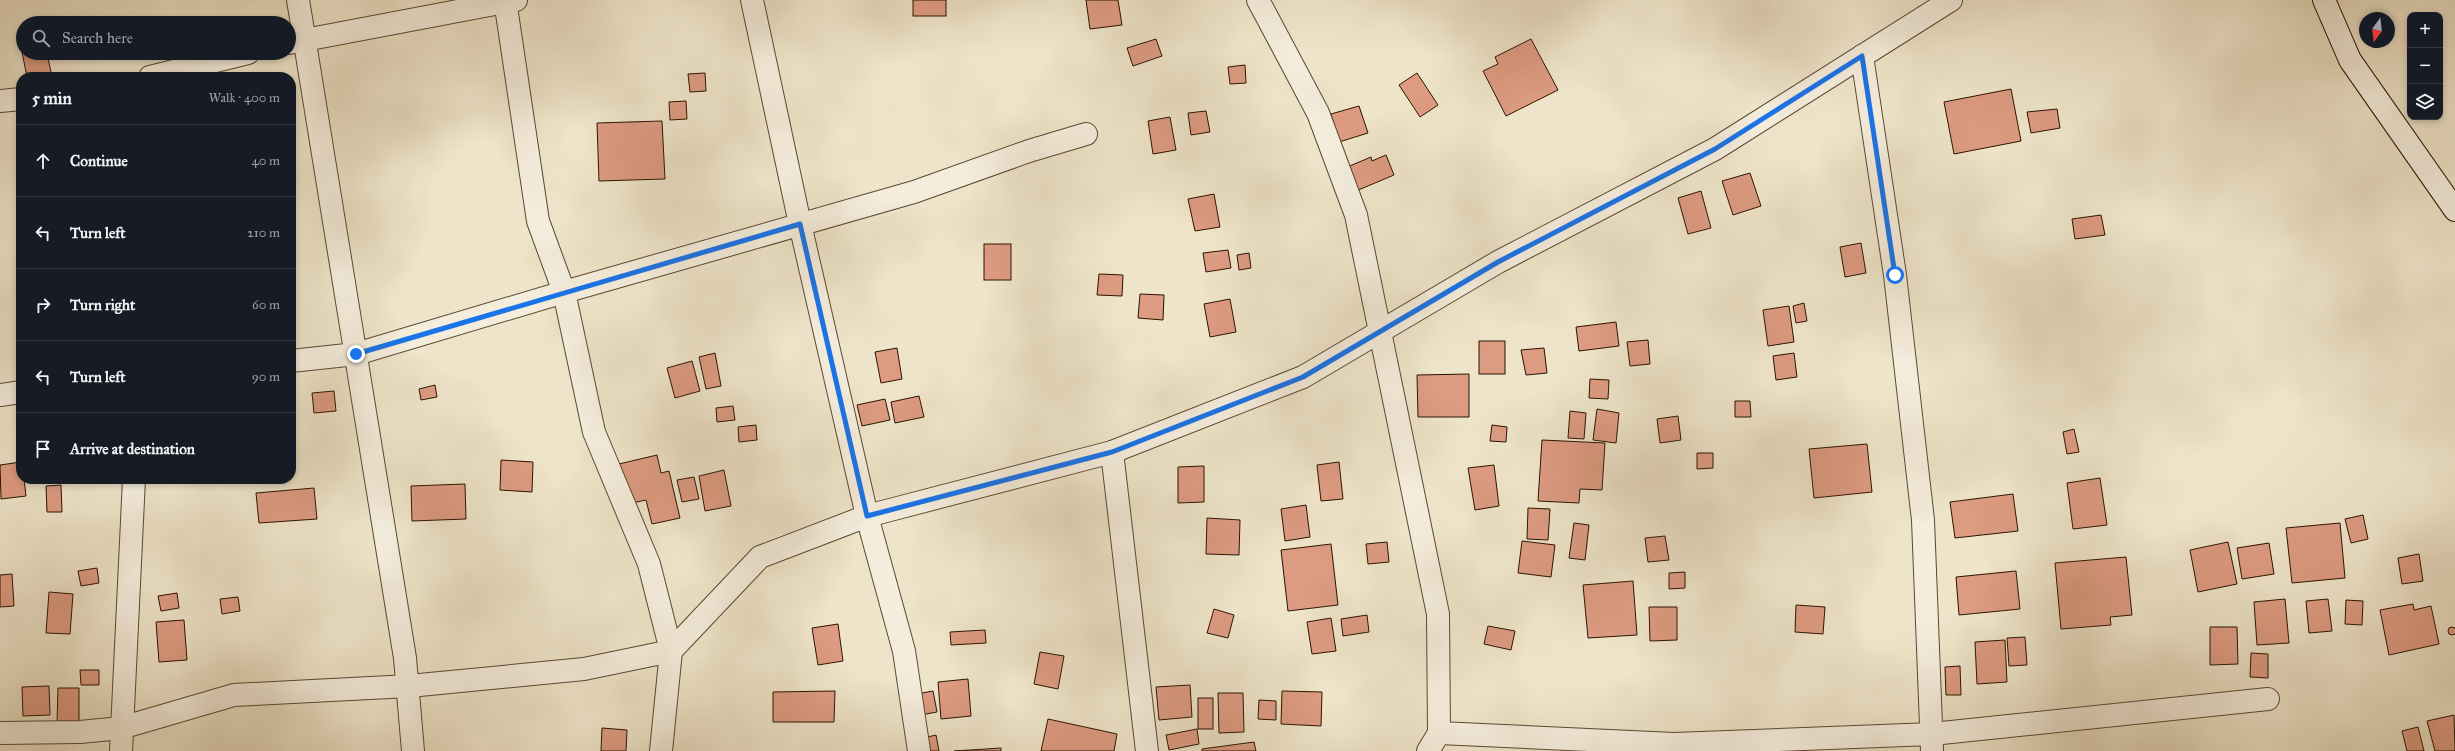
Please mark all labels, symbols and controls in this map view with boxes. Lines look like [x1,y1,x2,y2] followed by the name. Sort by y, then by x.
[2359,12,2395,48] north arrow
[2407,12,2443,120] map controls
[2407,12,2443,48] button: +
[16,16,296,60] search box
[30,27,52,49] icon: search
[62,29,133,47] text: Search here
[2407,48,2443,84] button: −
[2407,84,2443,120] button: layers
[32,88,72,109] text: 5 min
[209,90,280,106] text: Walk · 400 m
[32,150,54,172] icon: ahead
[70,152,128,170] text: Continue
[251,153,280,169] text: 40 m
[32,222,54,244] icon: left
[70,224,126,242] text: Turn left
[247,225,280,241] text: 210 m
[1886,266,1904,284] route start
[32,294,54,316] icon: right
[70,296,135,314] text: Turn right
[252,297,280,313] text: 60 m
[347,345,365,363] route end
[32,366,54,388] icon: left
[70,368,126,386] text: Turn left
[252,369,280,385] text: 90 m
[32,438,54,460] icon: arrive
[70,440,195,458] text: Arrive at destination

